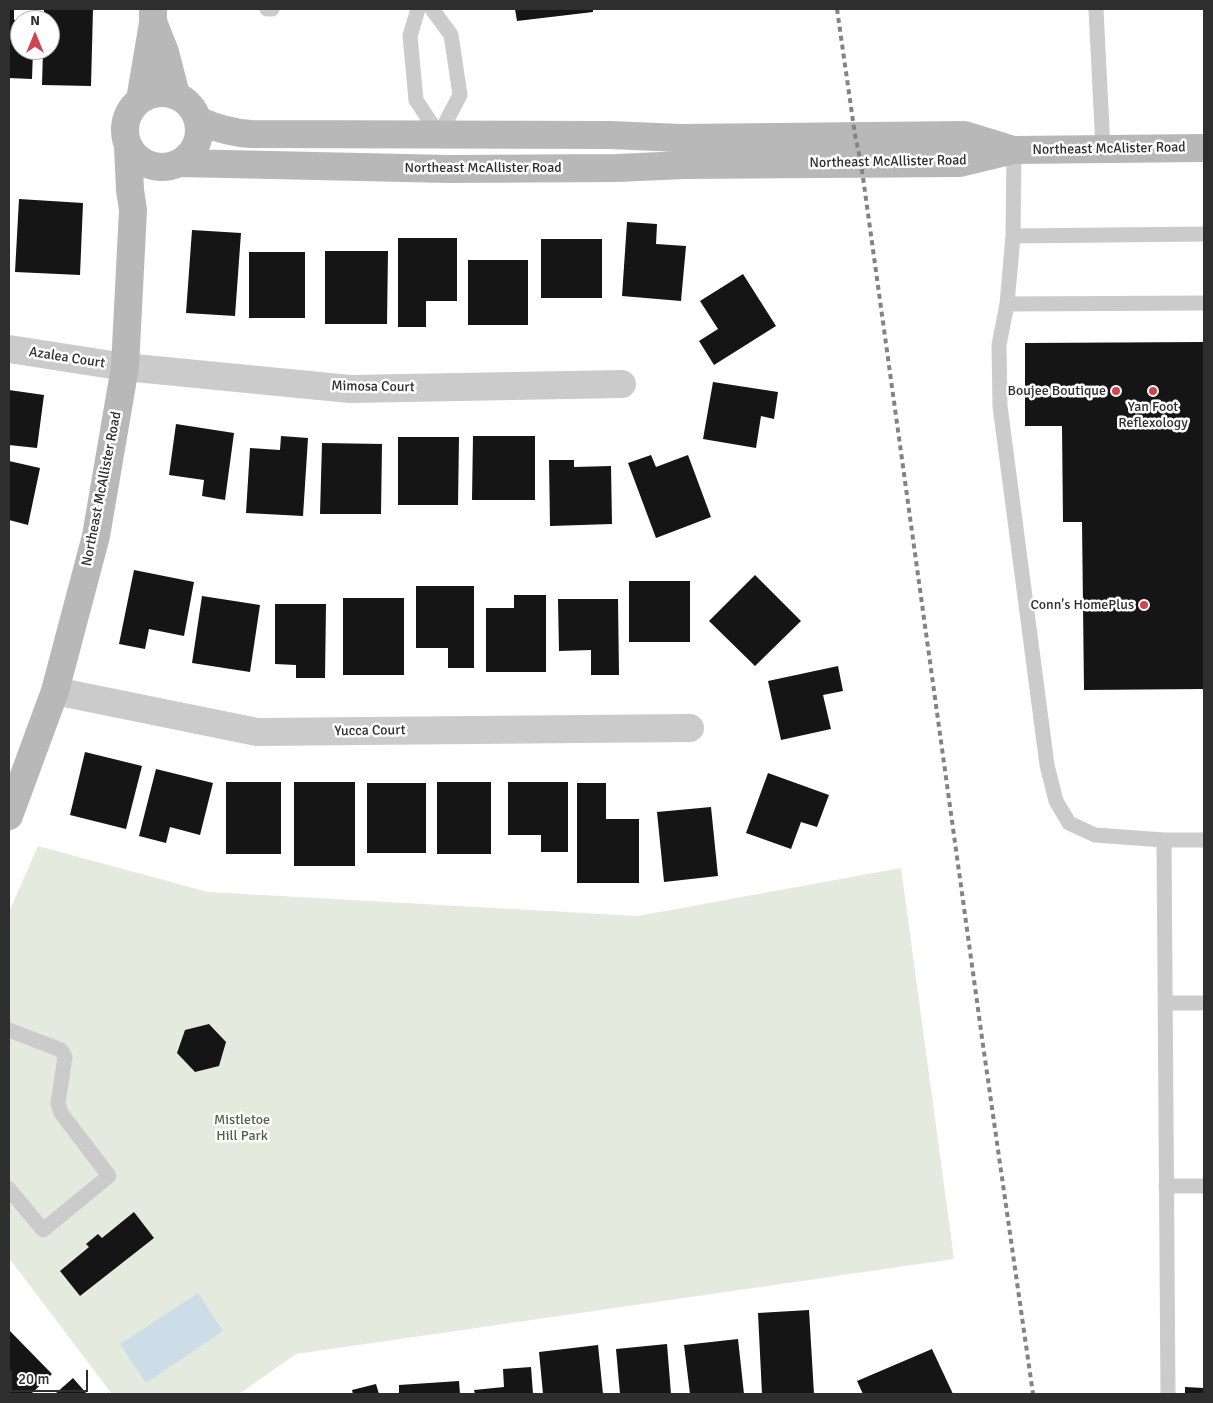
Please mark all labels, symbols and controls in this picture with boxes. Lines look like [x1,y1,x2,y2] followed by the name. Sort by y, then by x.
[10,10,60,60] north arrow
[30,12,40,29] text: N
[1032,139,1186,159] street label: Northeast McAlister Road
[809,152,967,172] street label: Northeast McAllister Road
[404,160,562,176] street label: Northeast McAllister Road
[28,344,106,372] street label: Azalea Court
[331,378,415,396] street label: Mimosa Court
[1007,383,1106,399] place label: Boujee Boutique
[1110,385,1122,397] marker: Boujee Boutique
[1147,385,1159,397] marker: Yan Foot Reflexology
[1118,399,1188,432] place label: Yan Foot Reflexology
[79,410,125,568] street label: Northeast McAllister Road
[1030,597,1134,613] place label: Conn's HomePlus
[1138,599,1150,611] marker: Conn's HomePlus
[334,722,406,740] street label: Yucca Court
[214,1112,270,1144] park label: Mistletoe Hill Park
[12,1360,90,1392] scale bar
[18,1370,49,1388] text: 20 m

